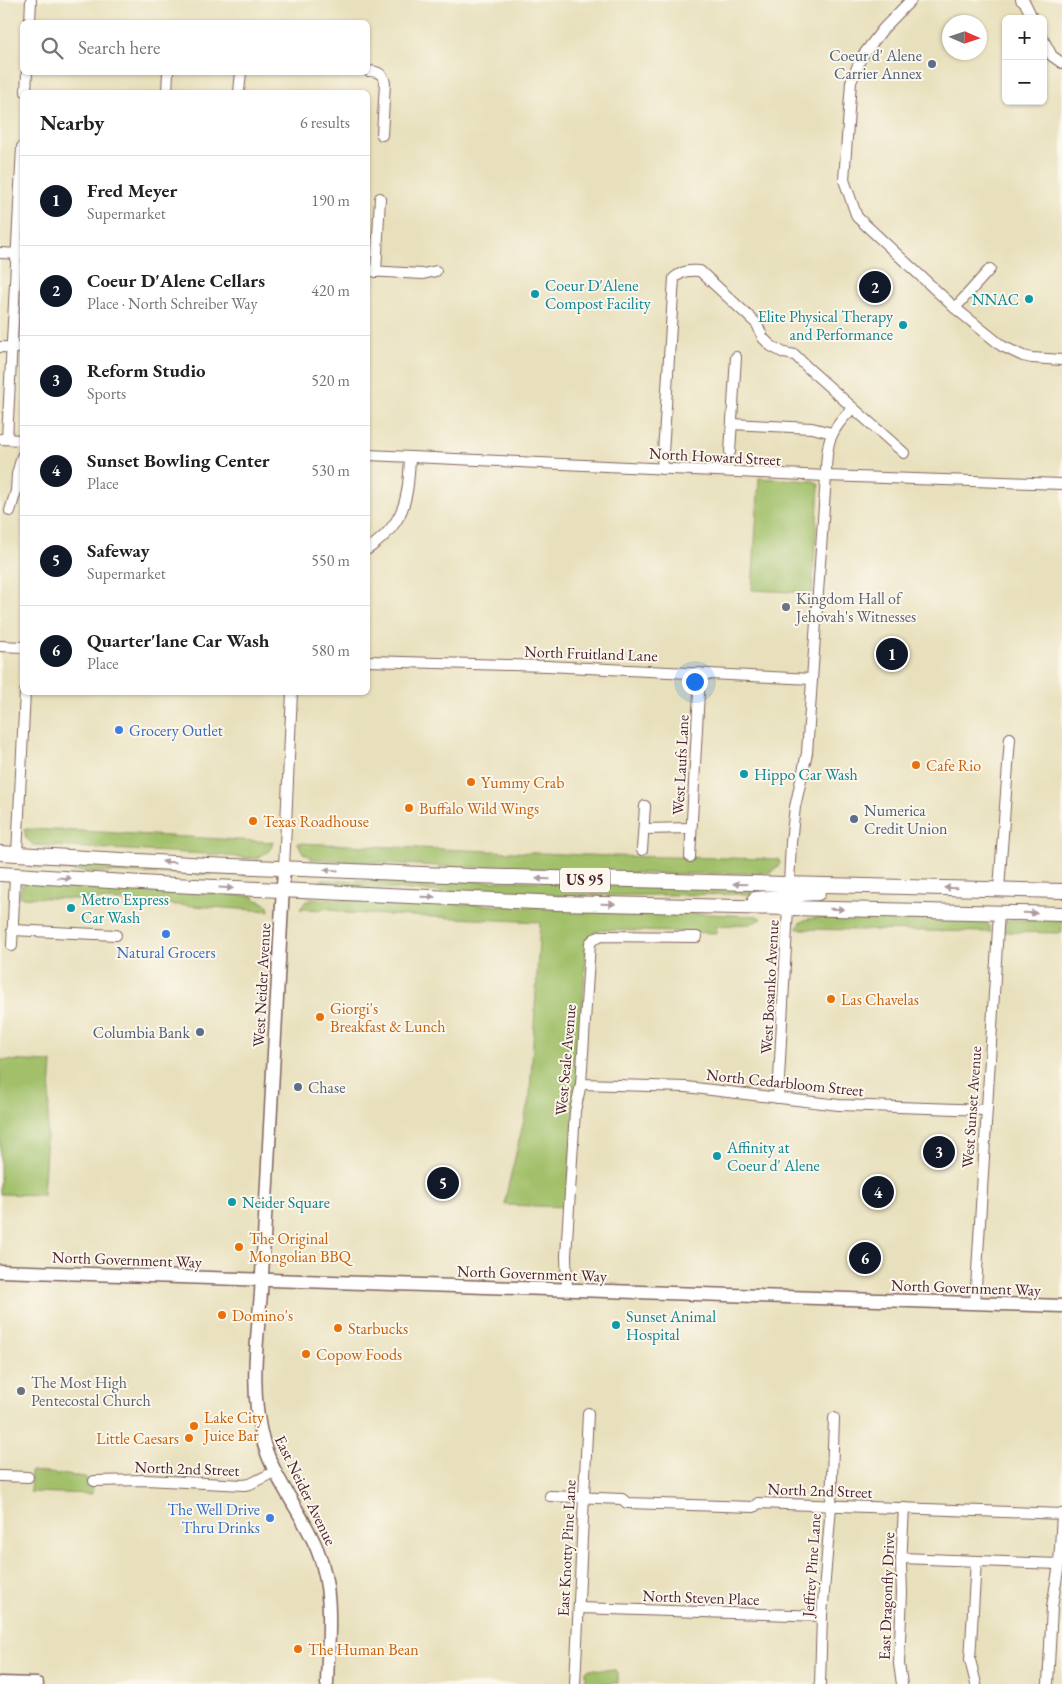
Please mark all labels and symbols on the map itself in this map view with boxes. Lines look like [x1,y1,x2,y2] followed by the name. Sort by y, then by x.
[942,15,987,60] north arrow
[829,45,922,84] place label: Coeur d' Alene Carrier Annex
[926,58,938,70] marker: Coeur d' Alene Carrier Annex
[859,268,891,306] pin: 2
[545,275,652,314] place label: Coeur D'Alene Compost Facility
[529,288,541,300] marker: Coeur D'Alene Compost Facility
[972,289,1019,310] place label: NNAC
[1023,293,1035,305] marker: NNAC
[758,306,894,345] place label: Elite Physical Therapy and Performance
[897,319,909,331] marker: Elite Physical Therapy and Performance
[649,443,781,470] street label: North Howard Street
[794,588,916,627] place label: Kingdom Hall of Jehovah's Witnesses
[780,601,792,613] marker: Kingdom Hall of Jehovah's Witnesses
[876,635,908,673] pin: 1
[524,641,658,666] street label: North Fruitland Lane
[682,669,708,695] your location
[667,714,694,816] street label: West Laufs Lane
[129,720,223,741] place label: Grocery Outlet
[113,724,125,736] marker: Grocery Outlet
[926,755,981,776] place label: Cafe Rio
[910,759,922,771] marker: Cafe Rio
[754,764,858,785] place label: Hippo Car Wash
[738,768,750,780] marker: Hippo Car Wash
[481,772,564,793] place label: Yummy Crab
[465,776,477,788] marker: Yummy Crab
[419,798,539,819] place label: Buffalo Wild Wings
[864,800,948,839] place label: Numerica Credit Union
[403,802,415,814] marker: Buffalo Wild Wings
[263,811,369,832] place label: Texas Roadhouse
[848,813,860,825] marker: Numerica Credit Union
[247,815,259,827] marker: Texas Roadhouse
[161,858,177,866] one-way arrow
[323,866,339,874] one-way arrow
[560,868,610,892] road number: US 95
[56,875,72,883] one-way arrow
[535,875,551,883] one-way arrow
[732,880,748,888] one-way arrow
[218,884,234,892] one-way arrow
[942,884,958,892] one-way arrow
[81,889,169,928] place label: Metro Express Car Wash
[421,894,437,902] one-way arrow
[600,900,616,908] one-way arrow
[65,902,77,914] marker: Metro Express Car Wash
[829,905,845,913] one-way arrow
[1023,909,1039,917] one-way arrow
[755,919,784,1055] street label: West Bosanko Avenue
[248,922,275,1048] street label: West Neider Avenue
[160,928,172,940] marker: Natural Grocers
[116,942,216,963] place label: Natural Grocers
[841,989,919,1010] place label: Las Chavelas
[825,993,837,1005] marker: Las Chavelas
[330,998,446,1037] place label: Giorgi's Breakfast & Lunch
[550,1003,581,1117] street label: West Seale Avenue
[314,1011,326,1023] marker: Giorgi's Breakfast & Lunch
[93,1022,190,1043] place label: Columbia Bank
[194,1026,206,1038] marker: Columbia Bank
[957,1045,986,1169] street label: West Sunset Avenue
[705,1064,865,1101] street label: North Cedarbloom Street
[308,1077,345,1098] place label: Chase
[292,1081,304,1093] marker: Chase
[923,1133,955,1171] pin: 3
[726,1137,820,1176] place label: Affinity at Coeur d' Alene
[711,1150,723,1162] marker: Affinity at Coeur d' Alene
[427,1164,459,1202] pin: 5
[862,1173,894,1211] pin: 4
[242,1192,330,1213] place label: Neider Square
[226,1196,238,1208] marker: Neider Square
[249,1228,354,1267] place label: The Original Mongolian BBQ
[849,1239,881,1277] pin: 6
[233,1241,245,1253] marker: The Original Mongolian BBQ
[52,1246,203,1273] street label: North Government Way
[457,1260,608,1287] street label: North Government Way
[891,1274,1042,1301] street label: North Government Way
[232,1305,293,1326] place label: Domino's
[626,1306,716,1345] place label: Sunset Animal Hospital
[216,1309,228,1321] marker: Domino's
[348,1318,408,1339] place label: Starbucks
[610,1319,622,1331] marker: Sunset Animal Hospital
[332,1322,344,1334] marker: Starbucks
[316,1344,402,1365] place label: Copow Foods
[300,1348,312,1360] marker: Copow Foods
[31,1372,151,1411] place label: The Most High Pentecostal Church
[15,1385,27,1397] marker: The Most High Pentecostal Church
[202,1407,265,1446] place label: Lake City Juice Bar
[188,1420,200,1432] marker: Lake City Juice Bar
[96,1428,179,1449] place label: Little Caesars
[183,1432,195,1444] marker: Little Caesars
[270,1432,341,1549] street label: East Neider Avenue
[134,1456,240,1481] street label: North 2nd Street
[767,1478,873,1503] street label: North 2nd Street
[552,1479,581,1617] street label: East Knotty Pine Lane
[167,1499,260,1538] place label: The Well Drive Thru Drinks
[264,1512,276,1524] marker: The Well Drive Thru Drinks
[797,1513,826,1620] street label: Jeffrey Pine Lane
[874,1532,899,1660] street label: East Dragonfly Drive
[642,1585,760,1610] street label: North Steven Place
[308,1639,419,1660] place label: The Human Bean
[292,1643,304,1655] marker: The Human Bean

